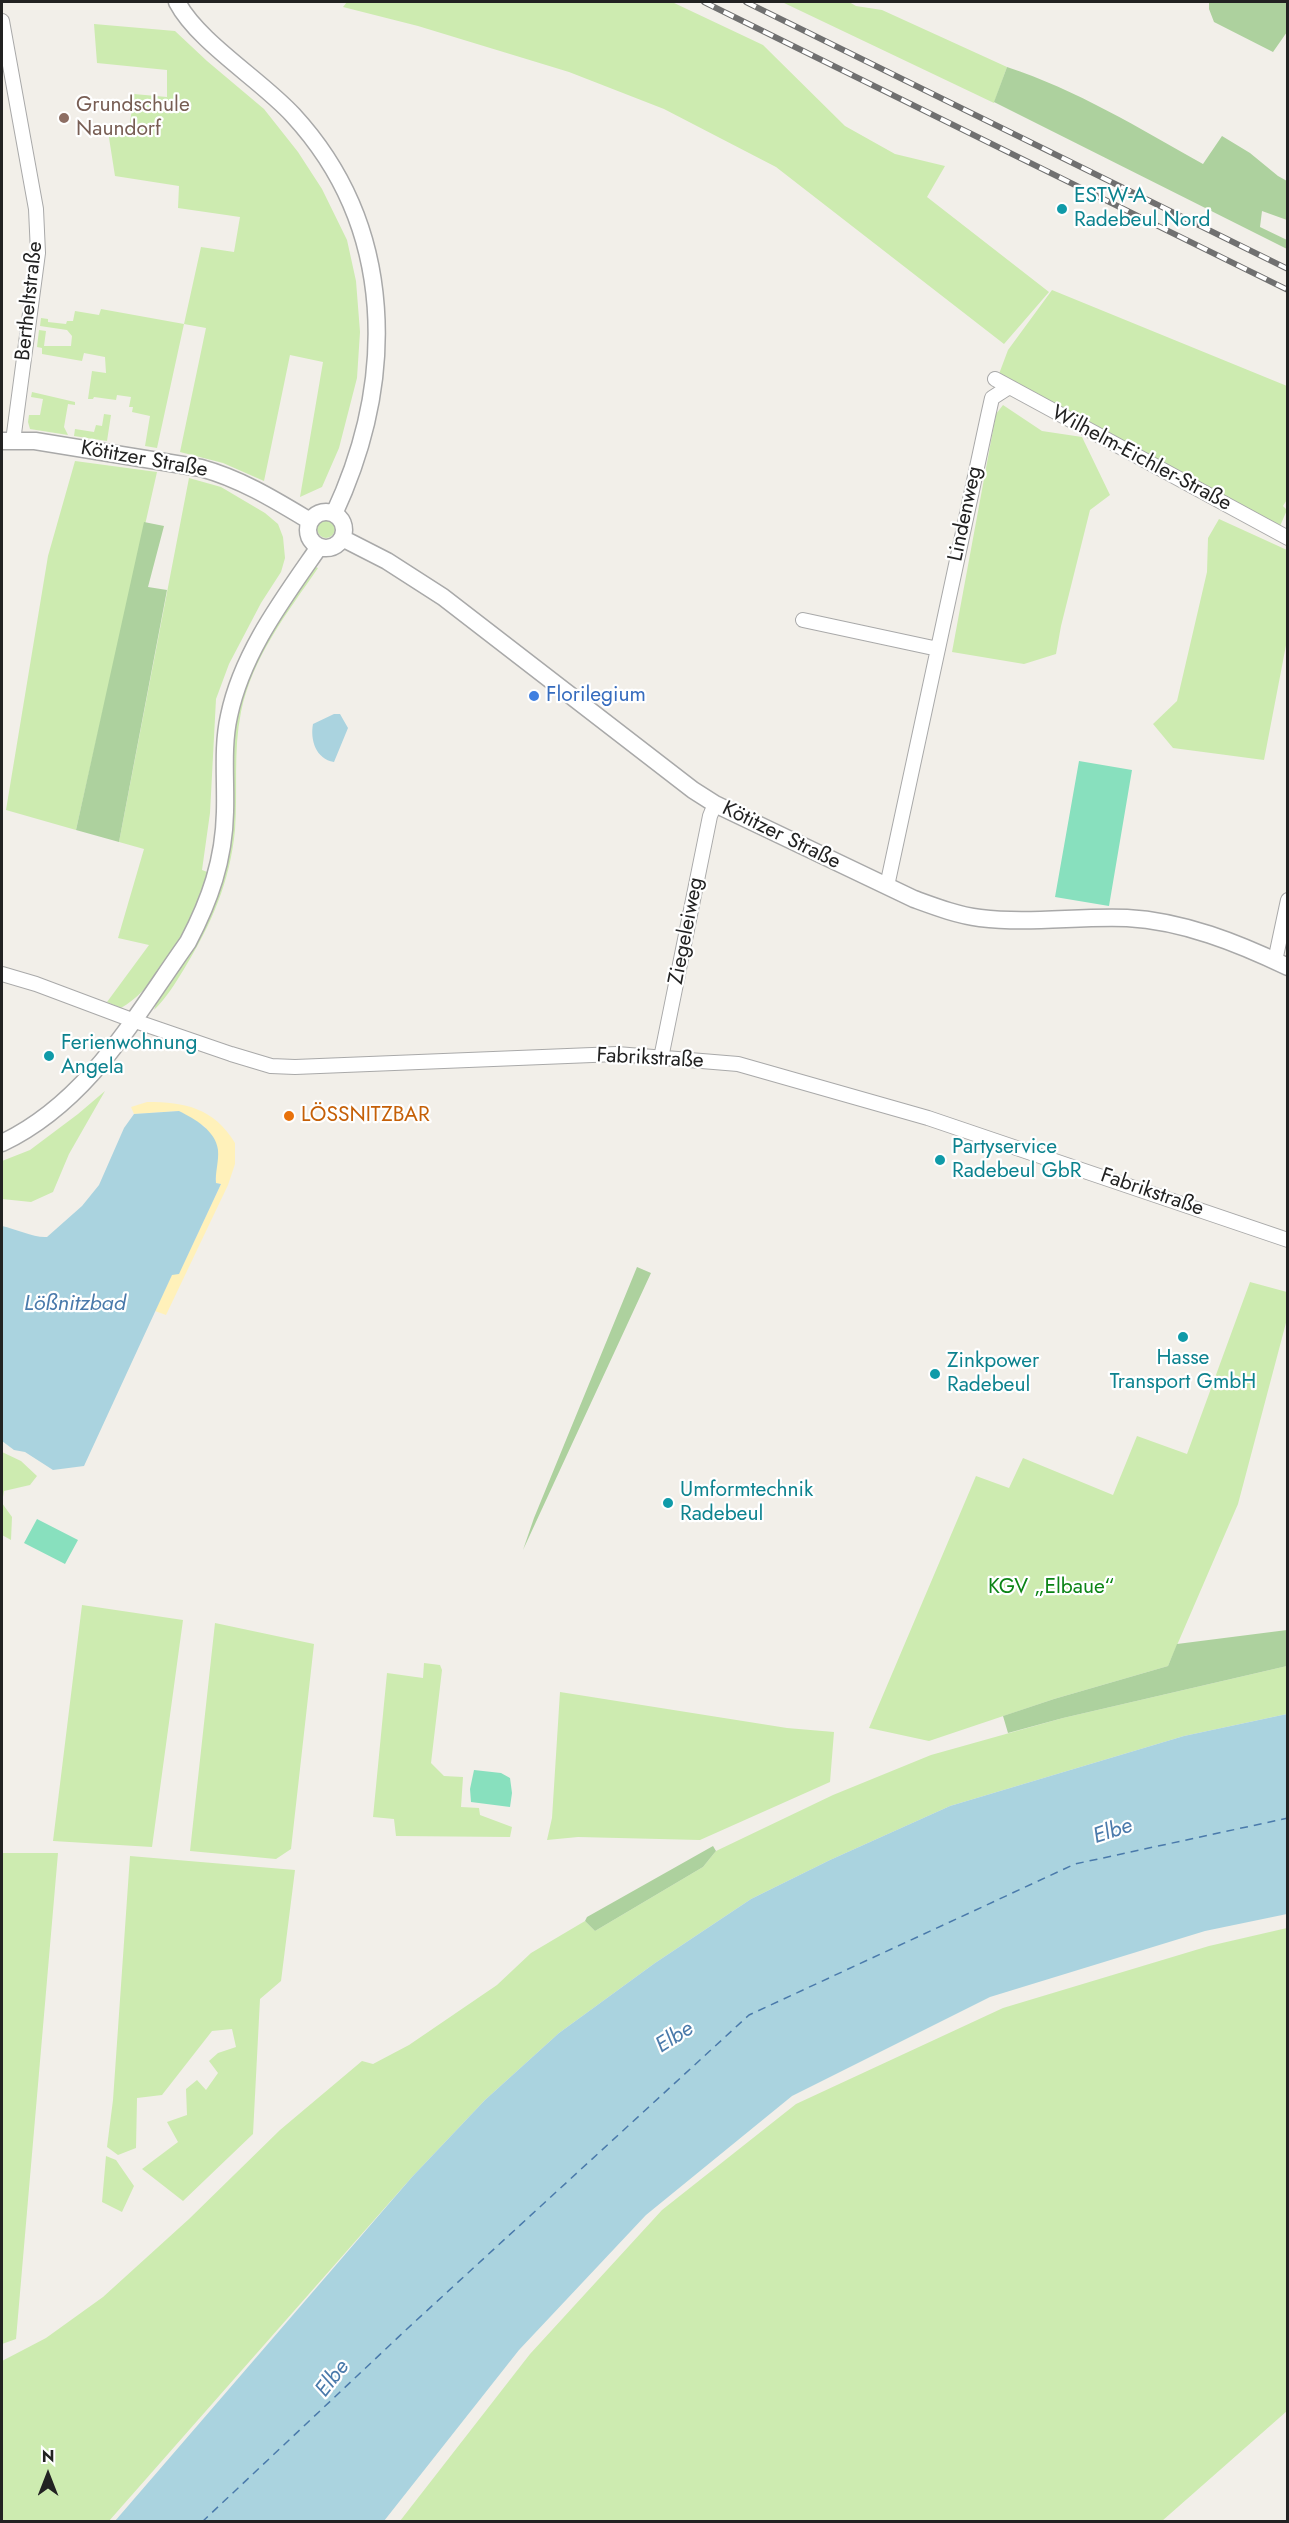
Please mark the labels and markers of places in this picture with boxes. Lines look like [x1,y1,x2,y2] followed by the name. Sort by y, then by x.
[76,93,190,143] place label: Grundschule Naundorf
[57,111,71,125] marker: Grundschule Naundorf
[1074,184,1210,234] place label: ESTW-A Radebeul Nord
[1055,202,1069,216] marker: ESTW-A Radebeul Nord
[546,683,646,709] place label: Florilegium
[527,689,541,703] marker: Florilegium
[61,1031,198,1081] place label: Ferienwohnung Angela
[42,1049,56,1063] marker: Ferienwohnung Angela
[301,1103,430,1129] place label: LÖSSNITZBAR
[282,1109,296,1123] marker: LÖSSNITZBAR
[952,1135,1082,1185] place label: Partyservice Radebeul GbR
[933,1153,947,1167] marker: Partyservice Radebeul GbR
[1176,1330,1190,1344] marker: Hasse Transport GmbH
[1110,1346,1256,1396] place label: Hasse Transport GmbH
[947,1349,1039,1399] place label: Zinkpower Radebeul
[928,1367,942,1381] marker: Zinkpower Radebeul
[680,1478,813,1528] place label: Umformtechnik Radebeul
[661,1496,675,1510] marker: Umformtechnik Radebeul

